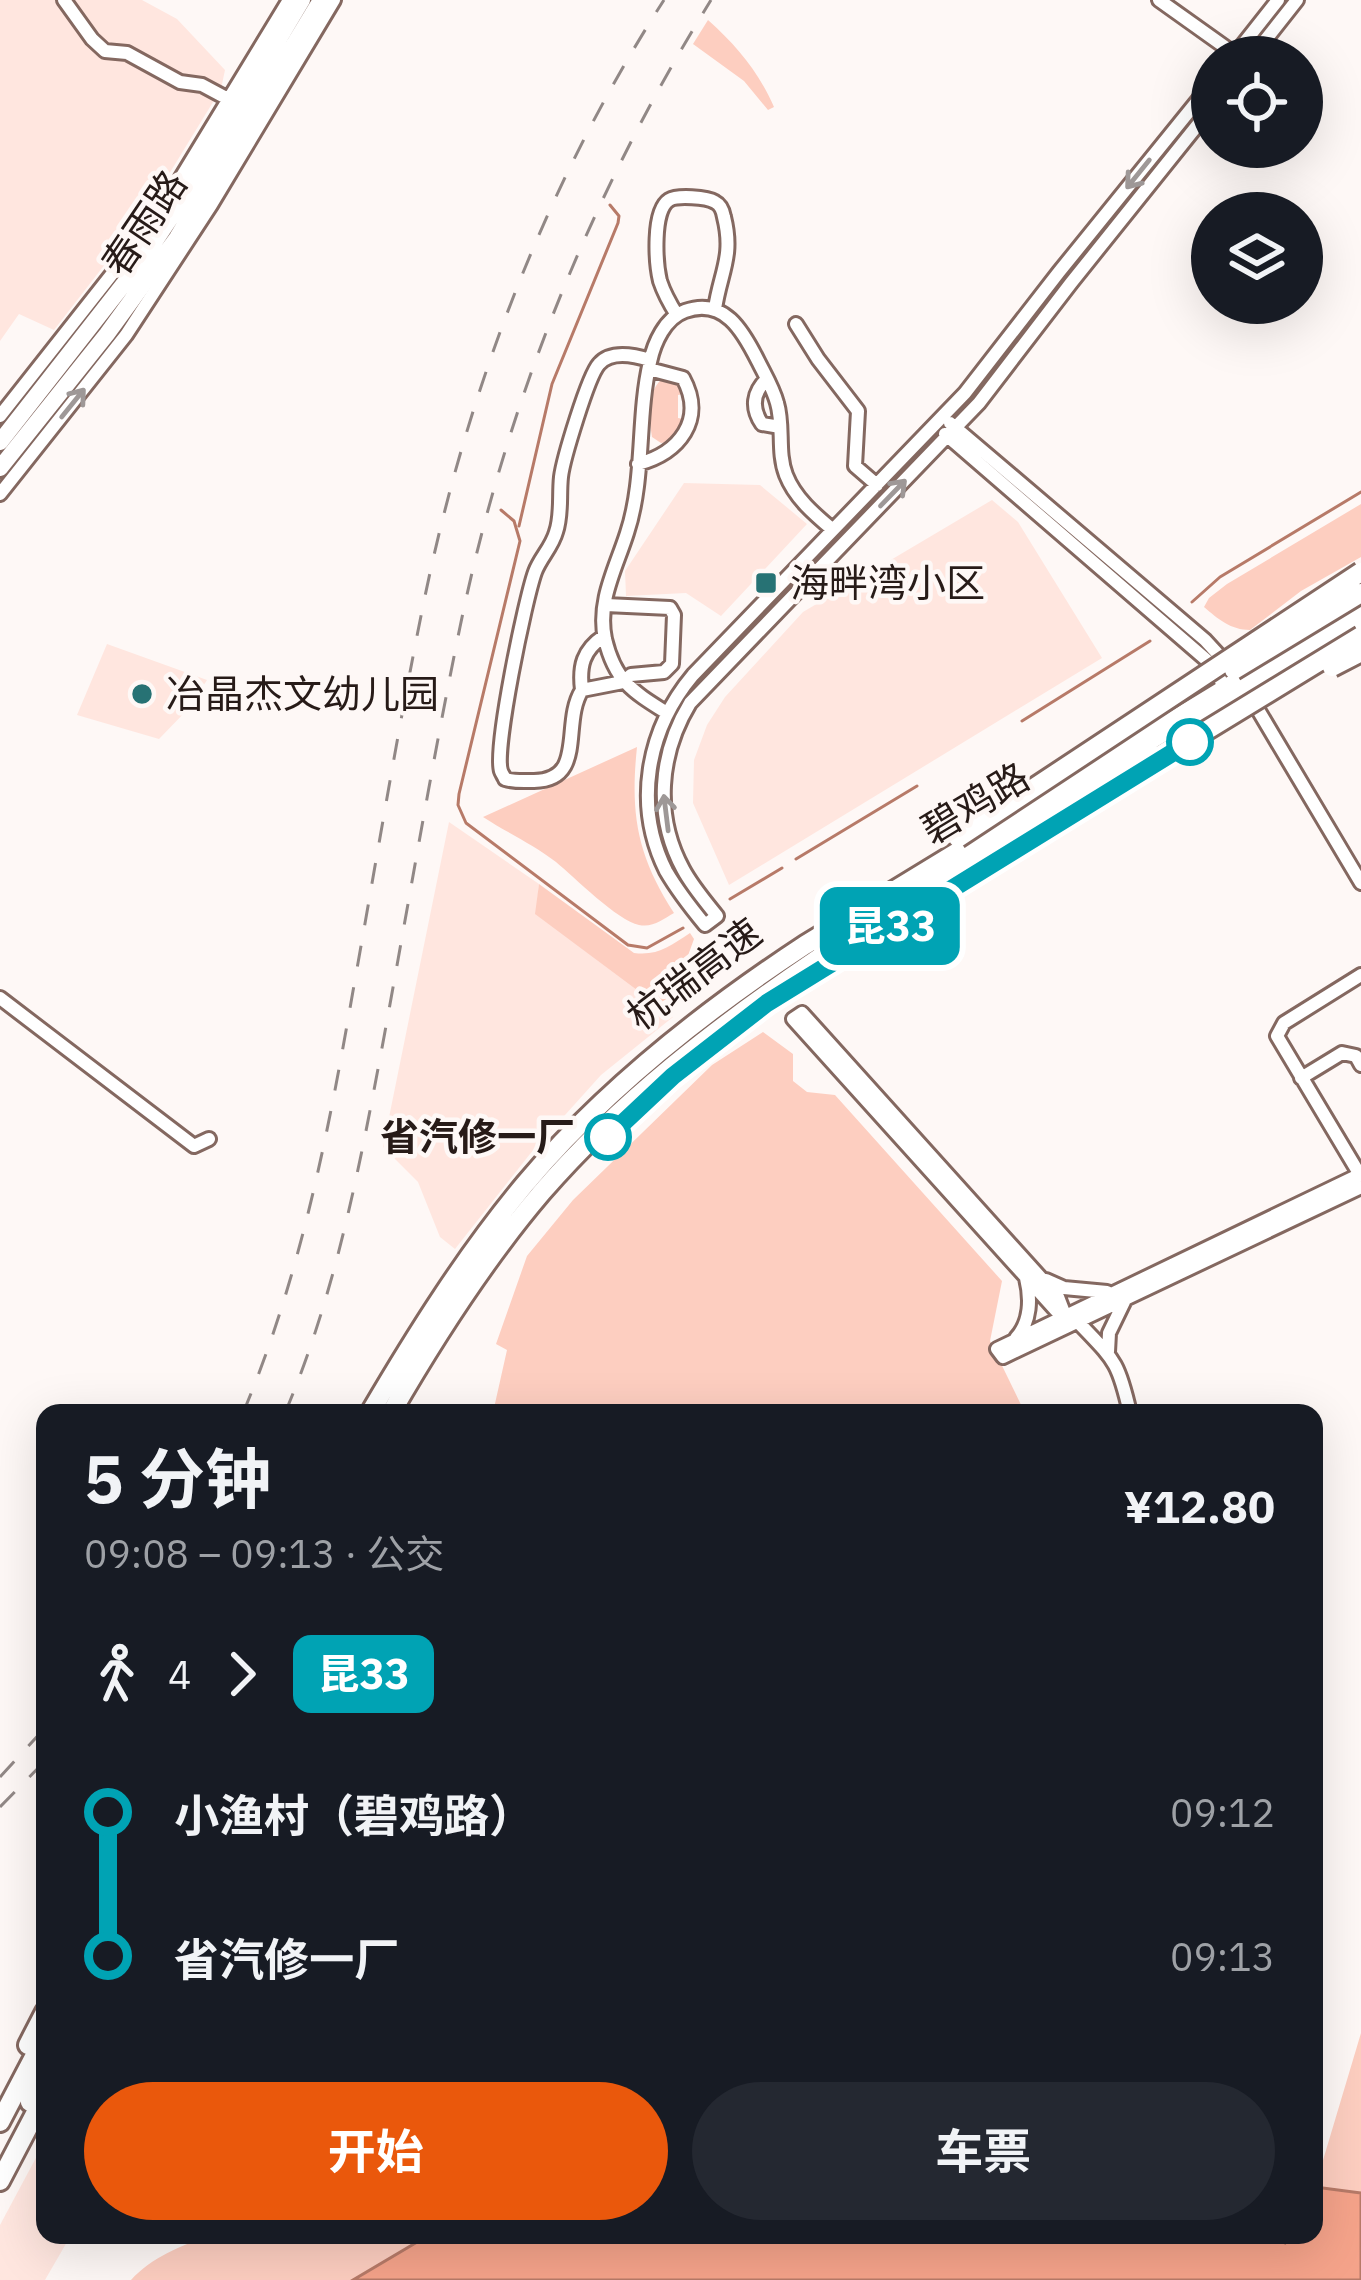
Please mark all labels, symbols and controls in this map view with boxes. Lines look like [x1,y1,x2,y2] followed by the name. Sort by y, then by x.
[1191,36,1323,324] map controls
[1191,36,1323,168] button: locate
[1125,158,1153,189] one-way arrow
[90,160,197,285] street label: 春雨路
[1191,192,1323,324] button: layers
[59,387,85,419] one-way arrow
[879,479,907,508] one-way arrow
[790,557,985,608] place label: 海畔湾小区
[753,570,779,596] marker: 海畔湾小区
[166,668,439,719] place label: 冶晶杰文幼儿园
[129,681,155,707] marker: 冶晶杰文幼儿园
[1168,720,1212,764] unlabelled marker
[911,751,1038,855] street label: 碧鸡路
[654,795,677,834] one-way arrow
[821,887,959,965] line badge: 昆33
[844,898,936,953] text: 昆33
[616,906,771,1041] street label: 杭瑞高速
[380,1111,575,1162] place label: 省汽修一厂
[586,1115,630,1159] marker: 省汽修一厂
[84,1435,271,1521] text: 5 分钟
[1124,1477,1275,1535] text: ¥12.80
[84,1528,444,1579] text: 09:08 – 09:13 · 公交
[84,1641,150,1707] icon: walk
[209,1641,275,1707] icon: forward
[317,1646,410,1701] text: 昆33
[168,1649,191,1700] text: 4
[174,1786,534,1844] text: 小渔村（碧鸡路）
[1170,1787,1275,1838] text: 09:12
[174,1930,399,1988] text: 省汽修一厂
[1170,1931,1275,1982] text: 09:13
[84,2082,668,2220] button: 开始
[692,2082,1275,2220] button: 车票

